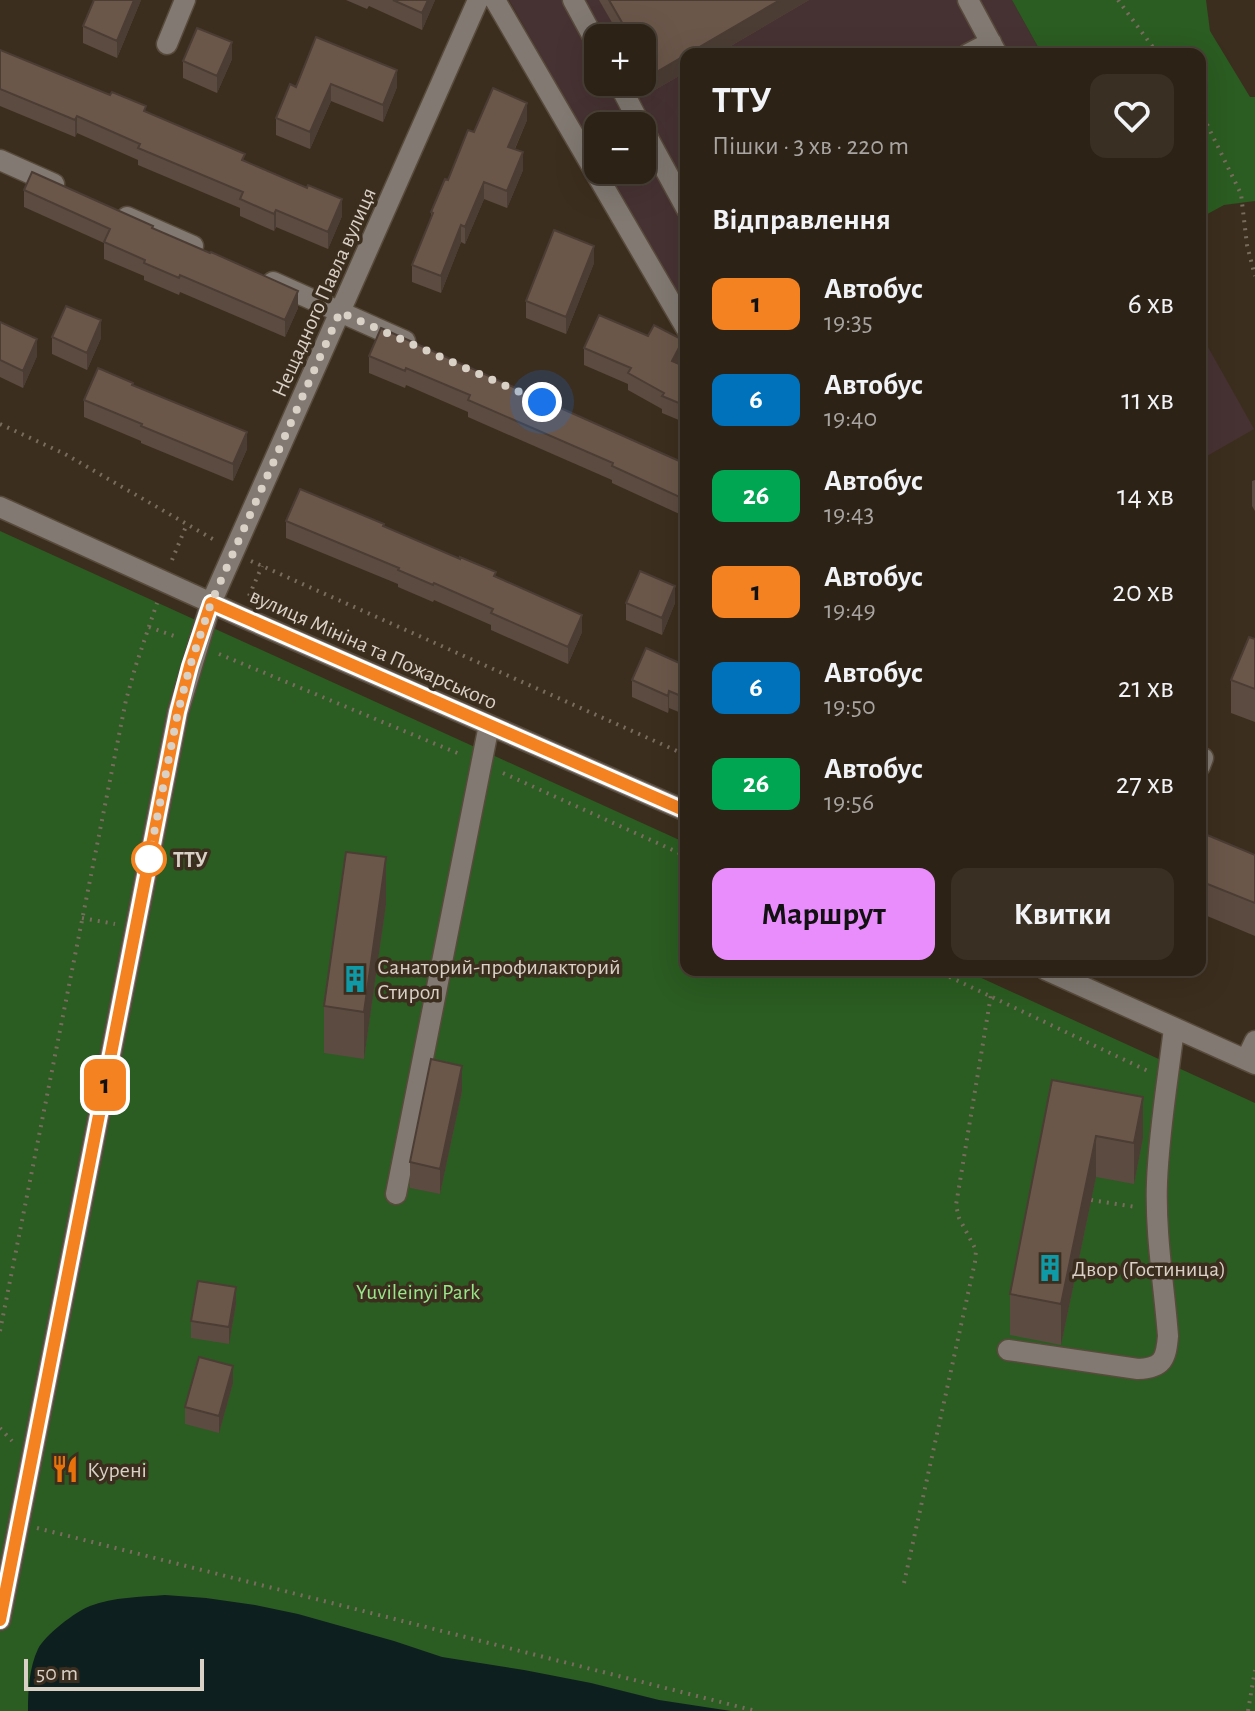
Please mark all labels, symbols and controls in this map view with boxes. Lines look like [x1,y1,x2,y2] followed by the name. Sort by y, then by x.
[584,24,656,184] map controls
[584,24,656,96] button: +
[1090,74,1174,158] button: heart
[712,82,772,120] text: ТТУ
[584,112,656,184] button: −
[712,133,909,159] text: Пішки · 3 хв · 220 m
[268,184,380,400] street label: Нещадного Павла вулиця
[712,205,891,235] text: Відправлення
[824,274,923,304] text: Автобус
[1128,289,1174,319] text: 6 хв
[751,290,761,318] text: 1
[824,309,873,335] text: 19:35
[824,370,923,400] text: Автобус
[522,382,562,422] your location
[1121,385,1174,415] text: 11 хв
[749,386,763,414] text: 6
[824,405,877,431] text: 19:40
[824,466,923,496] text: Автобус
[1117,481,1174,511] text: 14 хв
[743,482,769,510] text: 26
[824,501,874,527] text: 19:43
[824,562,923,592] text: Автобус
[1112,577,1174,607] text: 20 хв
[751,578,761,606] text: 1
[247,584,500,713] street label: вулиця Мініна та Пожарського
[824,597,876,623] text: 19:49
[824,658,923,688] text: Автобус
[1118,673,1174,703] text: 21 хв
[749,674,763,702] text: 6
[824,693,876,719] text: 19:50
[824,754,923,784] text: Автобус
[1116,769,1174,799] text: 27 хв
[743,770,769,798] text: 26
[824,789,874,815] text: 19:56
[132,842,166,876] marker: ТТУ
[173,849,208,871] place label: ТТУ
[712,868,935,960] button: Маршрут
[951,868,1174,960] button: Квитки
[377,956,621,1003] place label: Санаторий-профилакторий Стирол
[340,964,370,994] building icon: Санаторий-профилакторий Стирол
[79,1059,131,1111] line badge: 1
[100,1071,110,1099] text: 1
[1035,1253,1065,1283] building icon: Двор (Гостиница)
[1072,1258,1226,1280] place label: Двор (Гостиница)
[356,1281,480,1303] park label: Yuvileinyi Park
[50,1454,80,1484] restaurant icon: Курені
[87,1459,147,1481] place label: Курені
[24,1655,204,1691] scale bar
[36,1662,78,1684] text: 50 m

